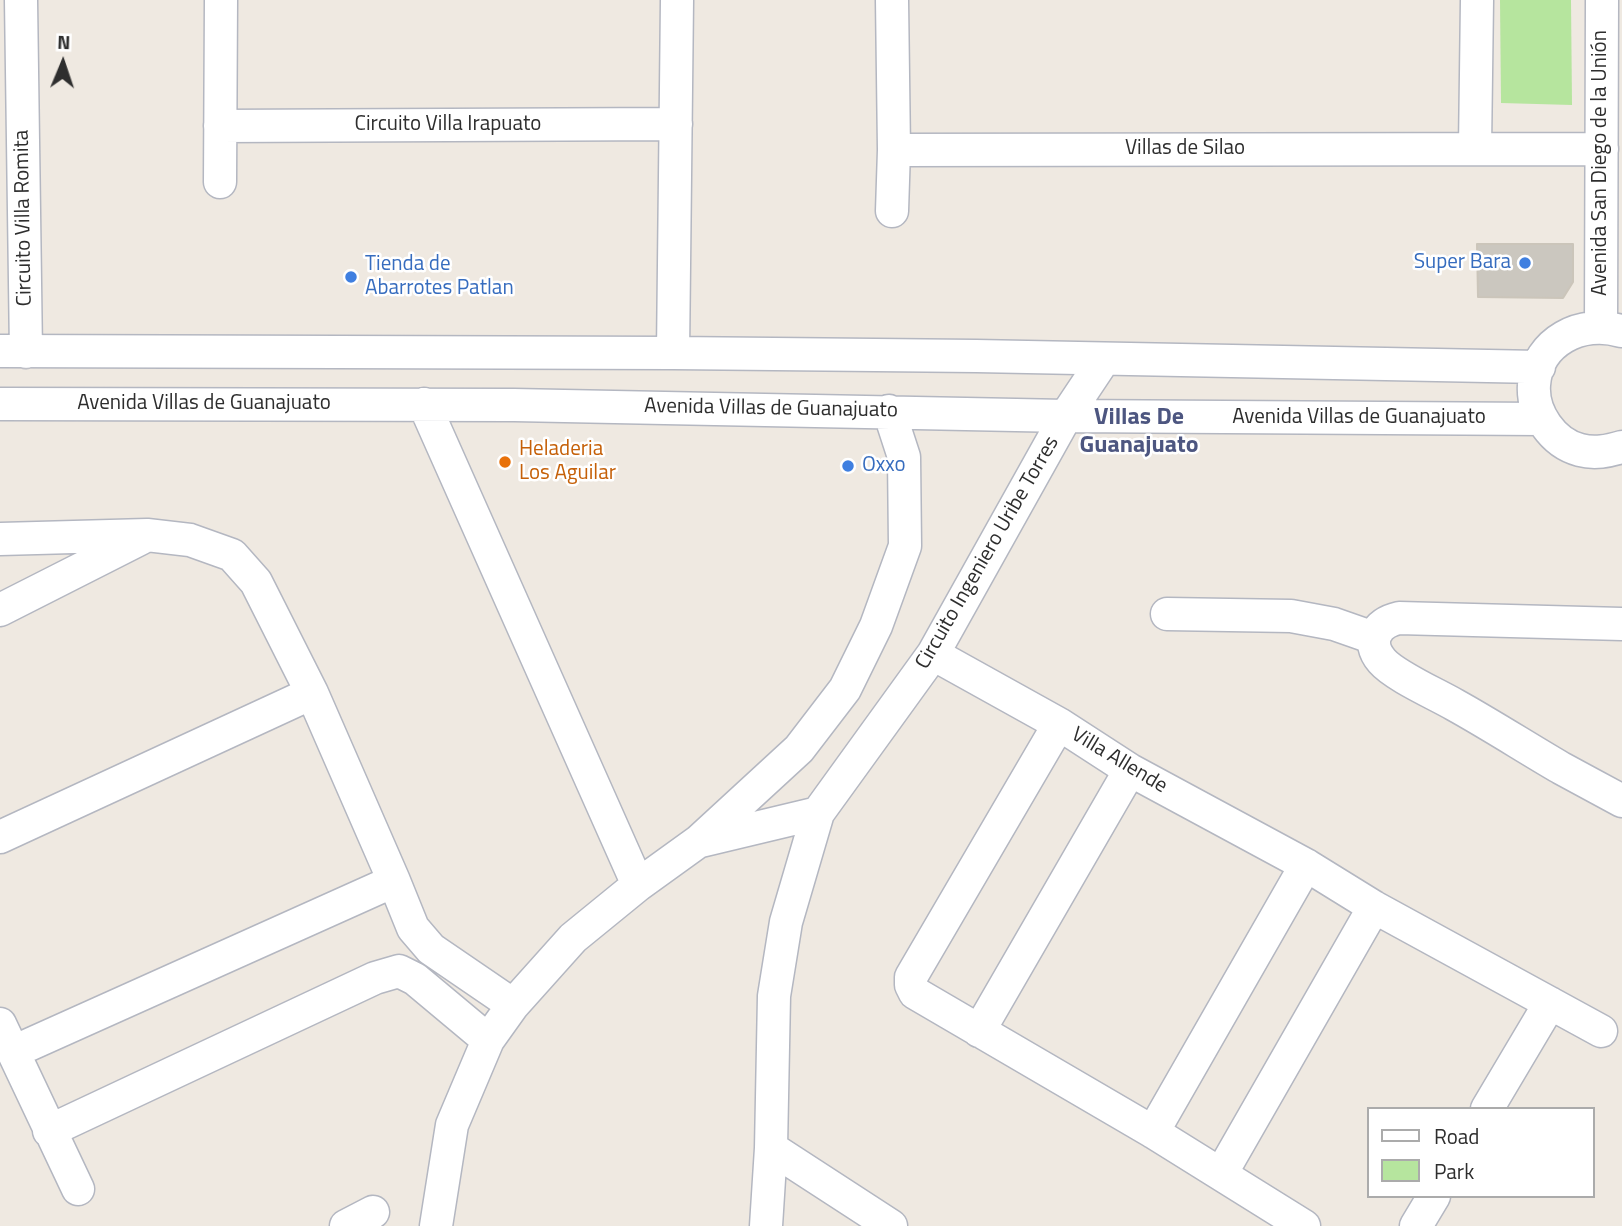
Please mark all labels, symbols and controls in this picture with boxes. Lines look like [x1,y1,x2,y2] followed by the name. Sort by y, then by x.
[57,27,71,56] text: N
[28,28,98,98] north arrow
[1588,30,1614,296] street label: Avenida San Diego de la Unión
[355,112,541,138] street label: Circuito Villa Irapuato
[10,129,38,307] street label: Circuito Villa Romita
[1125,136,1245,162] street label: Villas de Silao
[1414,250,1511,276] place label: Super Bara
[365,252,514,302] place label: Tienda de Abarrotes Patlan
[1517,255,1533,271] marker: Super Bara
[343,269,359,285] marker: Tienda de Abarrotes Patlan
[77,391,331,417] street label: Avenida Villas de Guanajuato
[644,394,898,424] street label: Avenida Villas de Guanajuato
[1080,404,1198,460] district label: Villas De Guanajuato
[1232,405,1486,431] street label: Avenida Villas de Guanajuato
[911,432,1065,674] street label: Circuito Ingeniero Uribe Torres
[519,437,616,487] place label: Heladeria Los Aguilar
[862,453,906,479] place label: Oxxo
[497,454,513,470] marker: Heladeria Los Aguilar
[840,458,856,474] marker: Oxxo
[1066,723,1172,799] street label: Villa Allende
[1366,1107,1594,1198] legend
[1434,1120,1479,1152] text: Road
[1434,1155,1474,1187] text: Park

